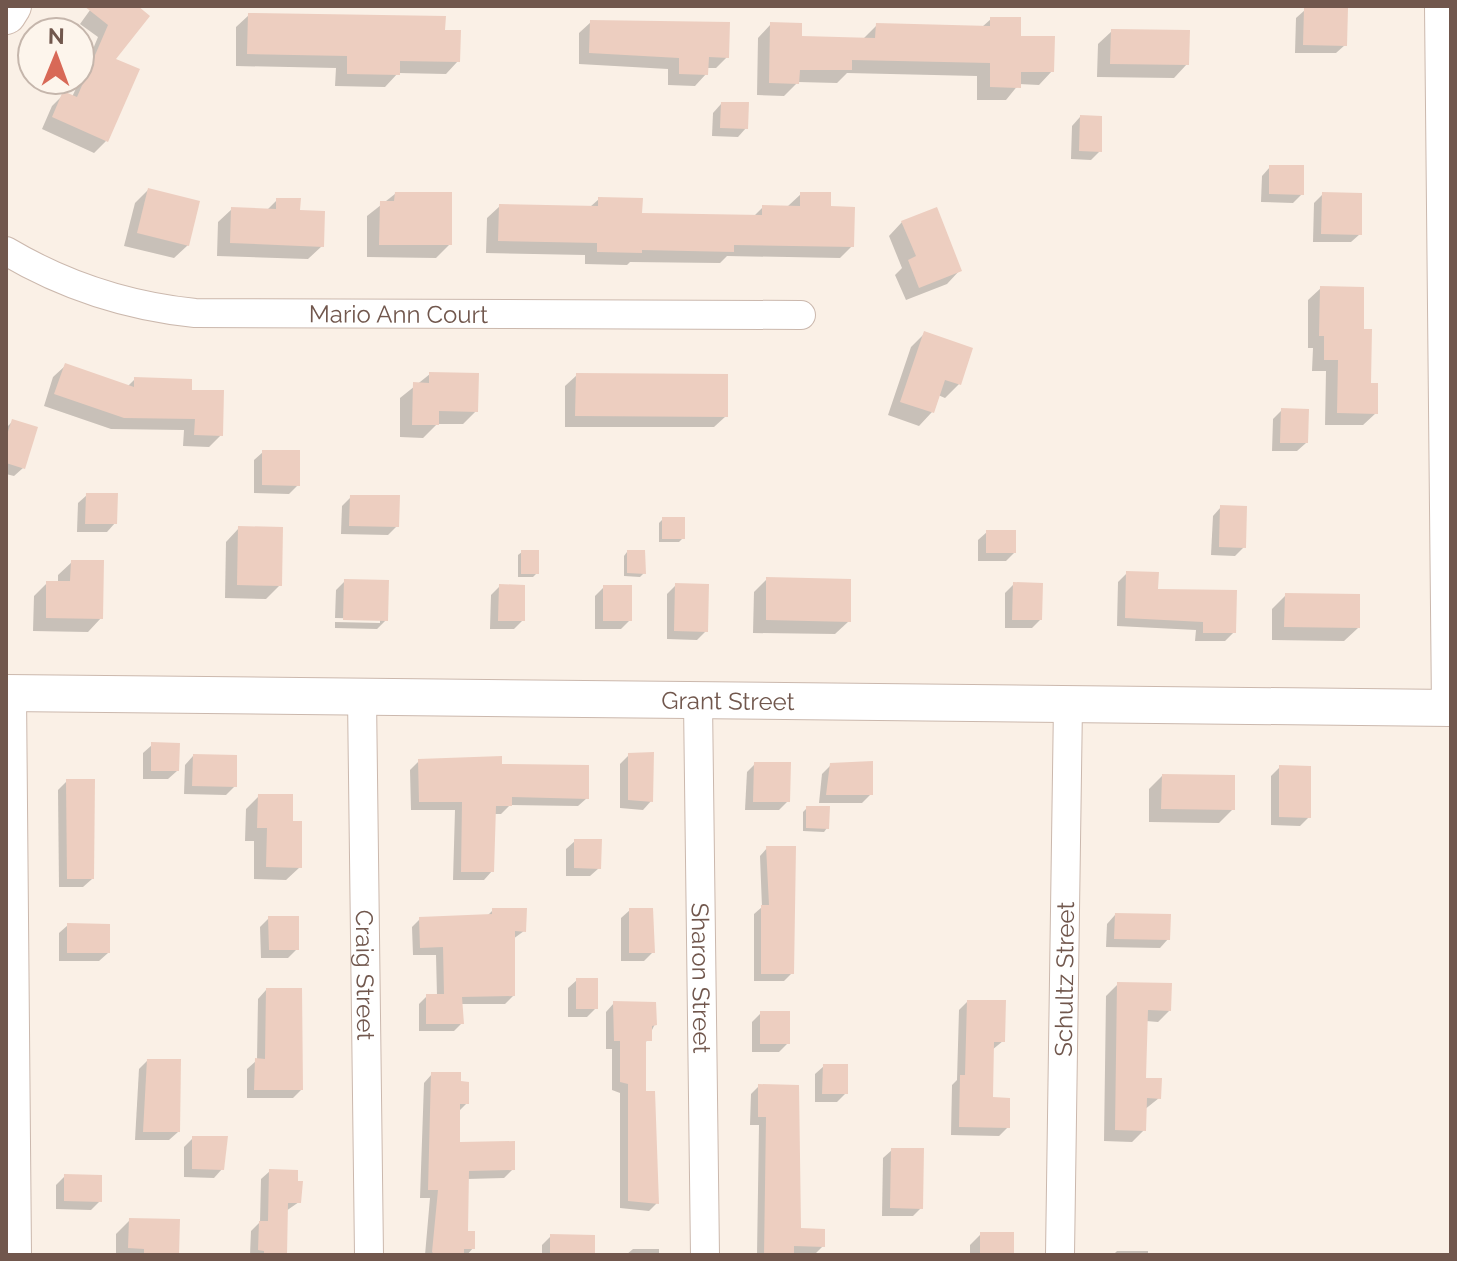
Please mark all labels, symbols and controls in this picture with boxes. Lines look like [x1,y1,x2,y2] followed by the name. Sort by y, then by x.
[16,16,96,96] north arrow
[48,23,65,49] text: N
[309,299,488,328] street label: Mario Ann Court
[661,685,795,716] street label: Grant Street
[1048,901,1080,1057] street label: Schultz Street
[686,902,717,1054] street label: Sharon Street
[350,909,381,1041] street label: Craig Street

